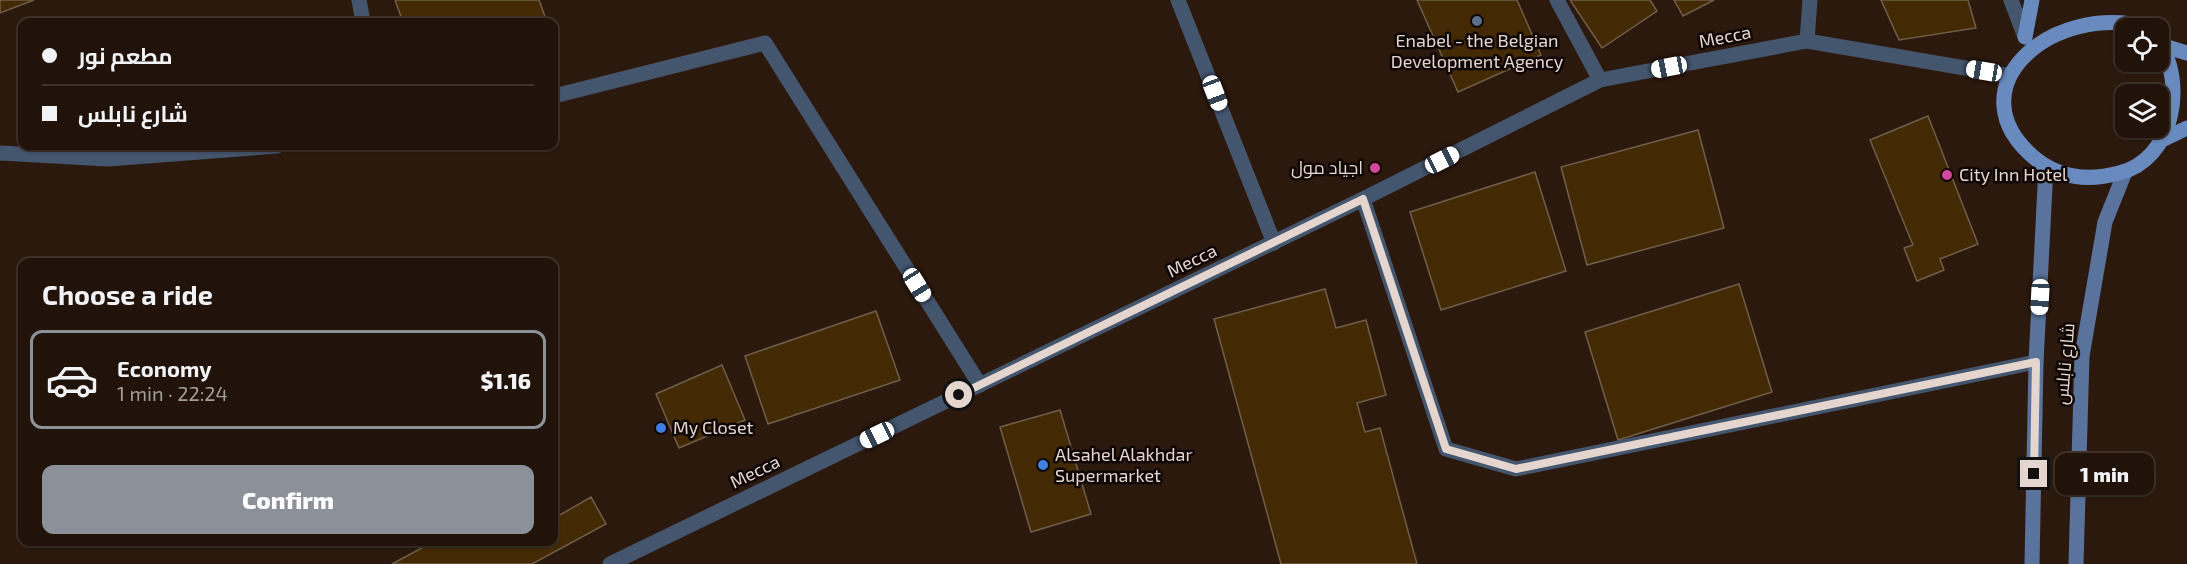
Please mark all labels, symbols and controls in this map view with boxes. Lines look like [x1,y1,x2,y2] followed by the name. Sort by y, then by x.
[1470,14,1484,28] marker: Enabel - the Belgian Development Agency
[2115,18,2169,138] map controls
[2115,18,2169,72] button: locate
[1697,20,1753,52] street label: Mecca
[1391,29,1564,72] place label: Enabel - the Belgian Development Agency
[78,42,173,68] text: مطعم نور
[1650,55,1688,79] car
[1965,59,2003,83] car
[1200,73,1230,113] car
[2115,84,2169,138] button: layers
[78,100,188,126] text: شارع نابلس
[1422,144,1462,176] car
[1291,156,1363,179] place label: اجياد مول
[1368,161,1382,175] marker: اجياد مول
[1959,163,2068,185] place label: City Inn Hotel
[1940,168,1954,182] marker: City Inn Hotel
[1163,239,1220,282] street label: Mecca
[900,265,934,305] car
[42,278,213,310] text: Choose a ride
[2030,279,2050,315] car
[2049,322,2081,406] street label: شارع نابلس
[45,353,99,407] icon: car
[117,355,212,381] text: Economy
[480,367,531,393] text: $1.16
[117,381,228,405] text: 1 min · 22:24
[945,381,972,408] route start
[673,416,754,438] place label: My Closet
[857,419,897,451] car
[654,421,668,435] marker: My Closet
[1055,443,1193,486] place label: Alsahel Alakhdar Supermarket
[726,450,783,493] street label: Mecca
[2055,453,2154,495] callout: 1 min
[1036,458,1050,472] marker: Alsahel Alakhdar Supermarket
[2020,460,2047,487] route end
[2080,462,2129,486] text: 1 min
[42,465,534,534] button: Confirm

